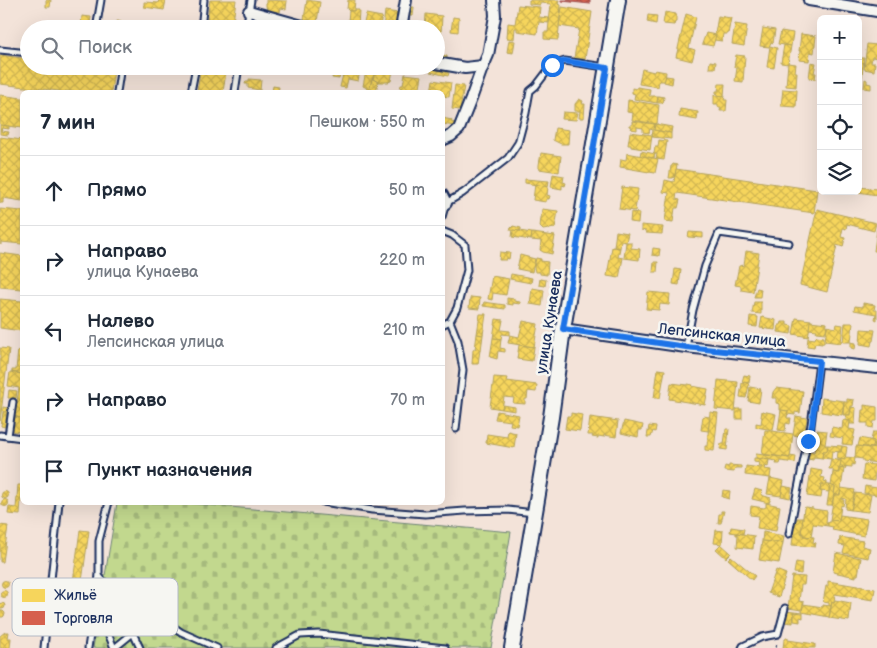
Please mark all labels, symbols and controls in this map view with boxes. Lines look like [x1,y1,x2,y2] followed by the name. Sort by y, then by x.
[817,15,862,195] map controls
[817,15,862,60] button: +
[20,20,445,75] search box
[38,34,66,62] icon: search
[78,36,132,59] text: Поиск
[541,54,564,77] route start
[817,60,862,105] button: −
[817,105,862,150] button: locate
[40,110,95,135] text: 7 мин
[309,113,425,132] text: Пешком · 550 m
[817,150,862,195] button: layers
[40,177,68,205] icon: ahead
[87,179,147,202] text: Прямо
[389,181,425,200] text: 50 m
[87,240,167,263] text: Направо
[40,247,68,275] icon: right
[379,251,425,270] text: 220 m
[87,263,199,282] text: улица Кунаева
[532,269,567,375] street label: улица Кунаева
[87,310,154,333] text: Налево
[40,317,68,345] icon: left
[656,319,787,352] street label: Лепсинская улица
[383,321,425,340] text: 210 m
[87,333,224,352] text: Лепсинская улица
[40,387,68,415] icon: right
[87,389,167,412] text: Направо
[390,391,425,410] text: 70 m
[797,430,820,453] route end
[40,457,68,485] icon: arrive
[87,459,252,482] text: Пункт назначения
[12,578,178,636] legend
[54,587,97,604] text: Жильё
[54,610,113,627] text: Торговля

